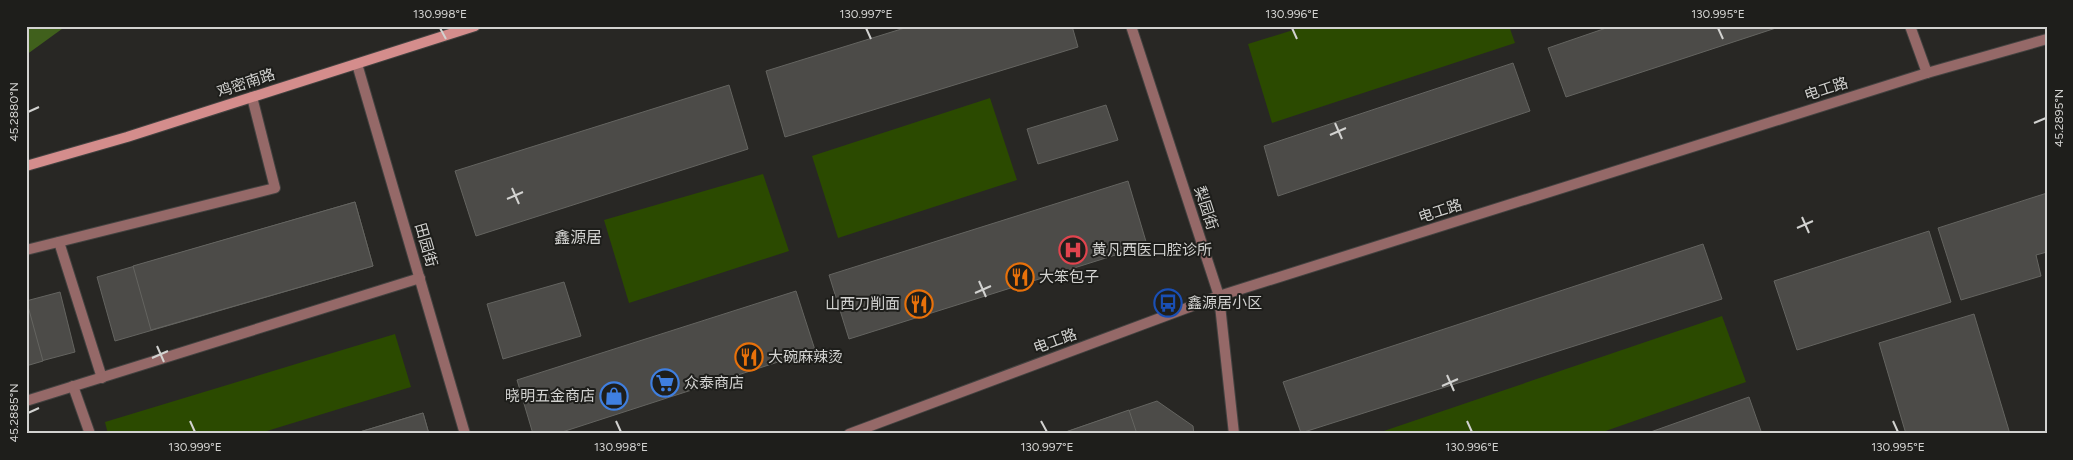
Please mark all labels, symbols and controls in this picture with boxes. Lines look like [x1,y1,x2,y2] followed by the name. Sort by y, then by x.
[413,7,467,21] text: 130.998°E
[839,7,893,21] text: 130.997°E
[1265,7,1319,21] text: 130.996°E
[1691,7,1745,21] text: 130.995°E
[215,65,277,101] street label: 鸡密南路
[1802,73,1850,105] street label: 电工路
[7,82,21,142] text: 45.2880°N
[2052,89,2066,147] text: 45.2895°N
[1190,184,1222,232] street label: 梨园街
[1416,195,1464,227] street label: 电工路
[411,221,441,269] street label: 田园街
[554,228,602,247] district label: 鑫源居
[1058,235,1088,265] hospital icon: 黄凡西医口腔诊所
[1092,241,1212,259] place label: 黄凡西医口腔诊所
[1005,262,1035,292] restaurant icon: 大笨包子
[1039,268,1099,286] place label: 大笨包子
[1153,288,1183,318] bus stop icon: 鑫源居小区
[904,289,934,319] restaurant icon: 山西刀削面
[1187,294,1262,312] place label: 鑫源居小区
[825,295,900,313] place label: 山西刀削面
[1031,325,1079,357] street label: 电工路
[734,342,764,372] restaurant icon: 大碗麻辣烫
[768,348,843,366] place label: 大碗麻辣烫
[650,368,680,398] supermarket icon: 众泰商店
[684,374,744,392] place label: 众泰商店
[599,381,629,411] shop icon: 晓明五金商店
[7,384,21,442] text: 45.2885°N
[505,387,595,405] place label: 晓明五金商店
[168,440,222,454] text: 130.999°E
[594,440,648,454] text: 130.998°E
[1020,440,1074,454] text: 130.997°E
[1445,440,1499,454] text: 130.996°E
[1871,440,1925,454] text: 130.995°E

